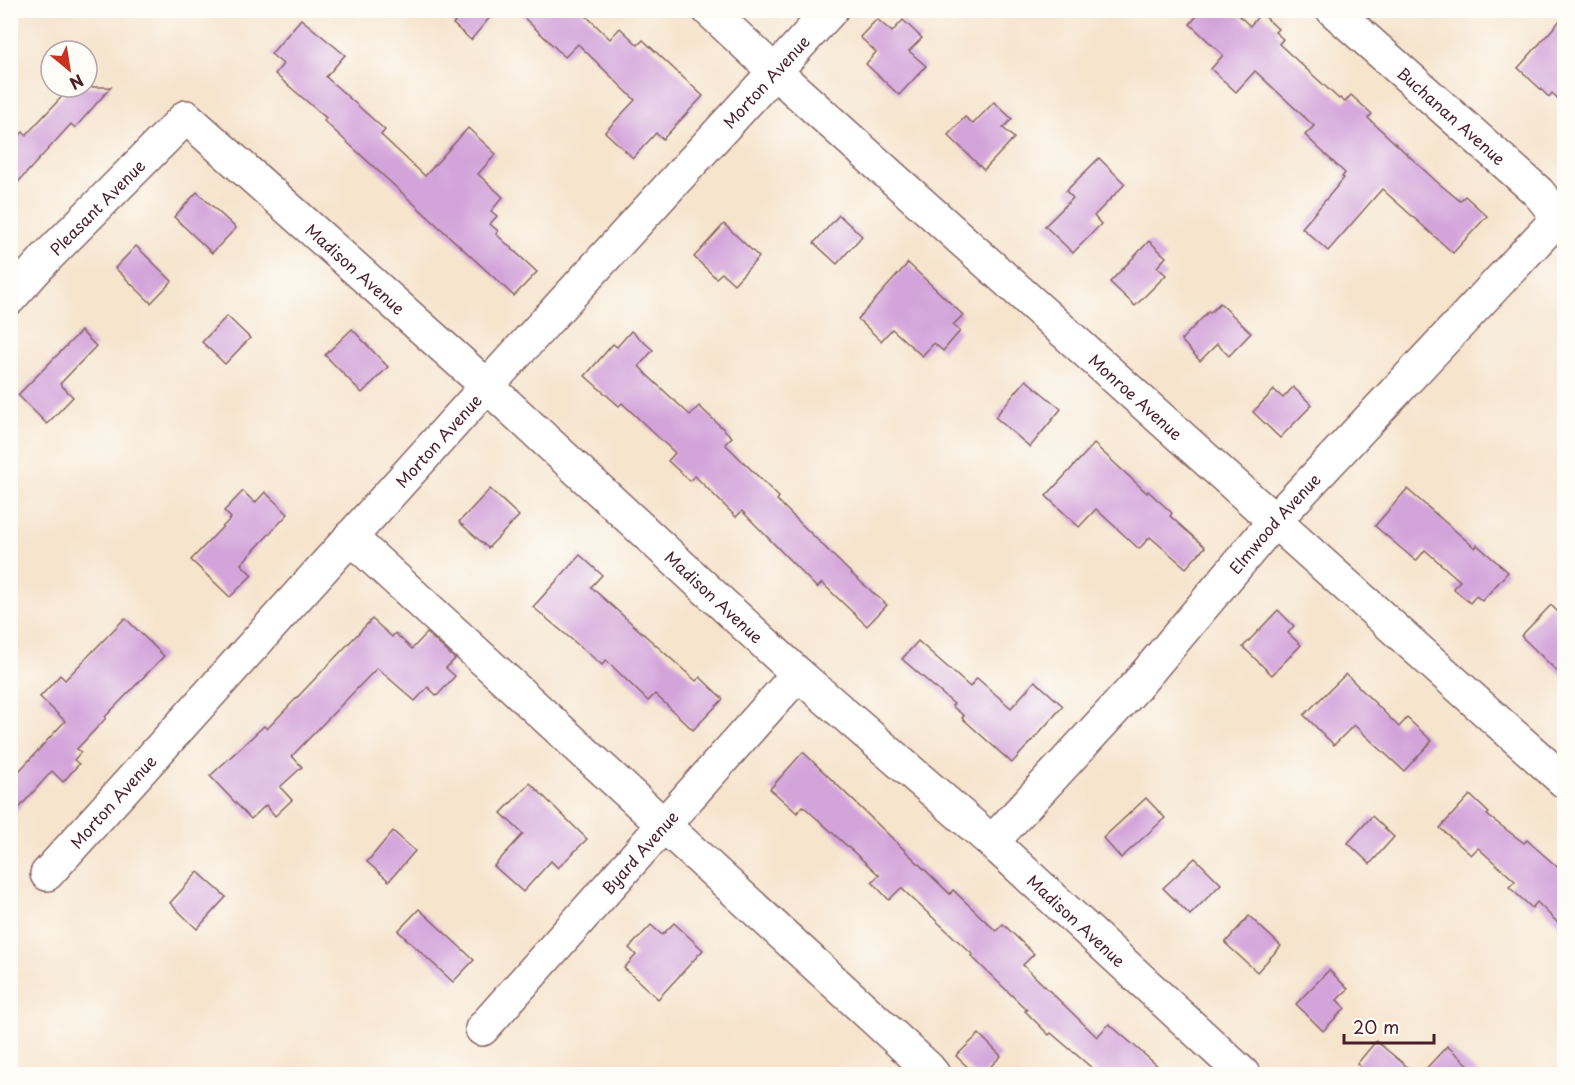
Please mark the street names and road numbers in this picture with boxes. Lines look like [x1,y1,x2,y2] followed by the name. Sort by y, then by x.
[717,29,815,133] street label: Morton Avenue
[1393,61,1511,170] street label: Buchanan Avenue
[44,153,150,260] street label: Pleasant Avenue
[301,218,411,320] street label: Madison Avenue
[1084,348,1188,445] street label: Monroe Avenue
[389,388,487,492] street label: Morton Avenue
[1223,467,1326,579] street label: Elmwood Avenue
[660,545,769,648] street label: Madison Avenue
[64,749,161,853] street label: Morton Avenue
[596,805,684,899] street label: Byard Avenue
[1022,869,1131,972] street label: Madison Avenue

